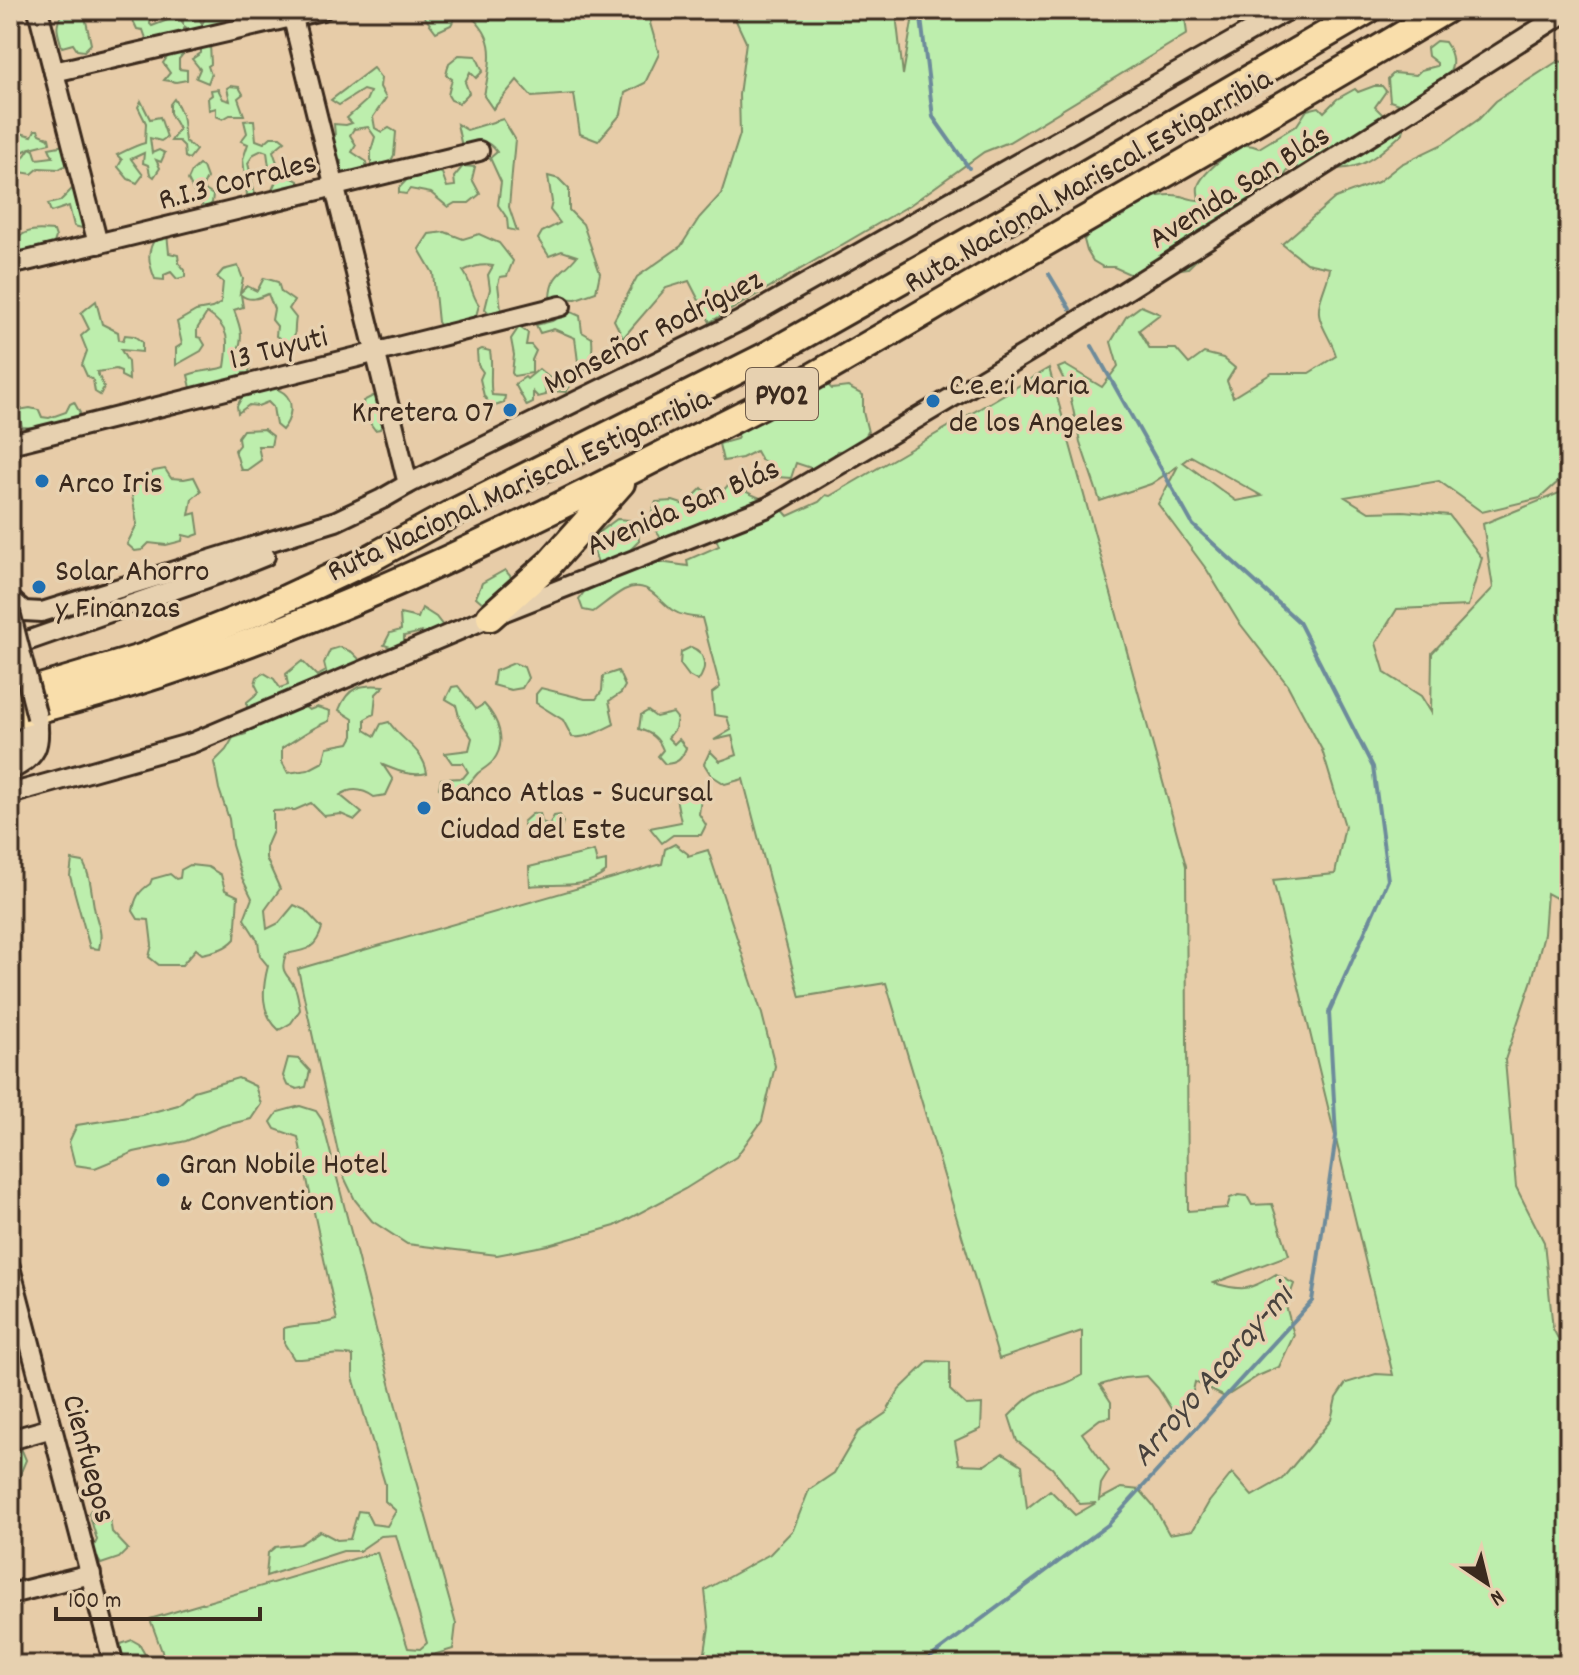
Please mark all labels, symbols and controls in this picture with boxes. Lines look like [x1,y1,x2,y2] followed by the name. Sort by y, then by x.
[897,58,1283,308] street label: Ruta Nacional Mariscal Estigarribia
[1141,115,1340,263] street label: Avenida San Blás
[154,142,322,226] street label: R.I.3 Corrales
[537,259,772,409] street label: Monseñor Rodríguez
[225,316,333,385] street label: 13 Tuyuti
[949,365,1124,448] place label: C.e.e.i Maria de los Angeles
[746,368,818,420] road number: PY02
[321,378,721,597] street label: Ruta Nacional Mariscal Estigarribia
[352,392,494,438] place label: Krretera 07
[924,392,942,410] marker: C.e.e.i Maria de los Angeles
[501,401,519,419] marker: Krretera 07
[580,448,788,571] street label: Avenida San Blás
[58,463,163,509] place label: Arco Iris
[33,472,51,490] marker: Arco Iris
[55,551,210,634] place label: Solar Ahorro y Finanzas
[30,578,48,596] marker: Solar Ahorro y Finanzas
[440,772,713,855] place label: Banco Atlas - Sucursal Ciudad del Este
[415,799,433,817] marker: Banco Atlas - Sucursal Ciudad del Este
[179,1144,387,1227] place label: Gran Nobile Hotel & Convention
[154,1171,172,1189] marker: Gran Nobile Hotel & Convention
[1121,1272,1310,1479] water label: Arroyo Acaray-mi
[47,1390,125,1529] street label: Cienfuegos
[1447,1543,1527,1623] north arrow
[56,1571,260,1621] scale bar
[1483,1581,1510,1612] text: N
[68,1585,121,1619] text: 100 m

